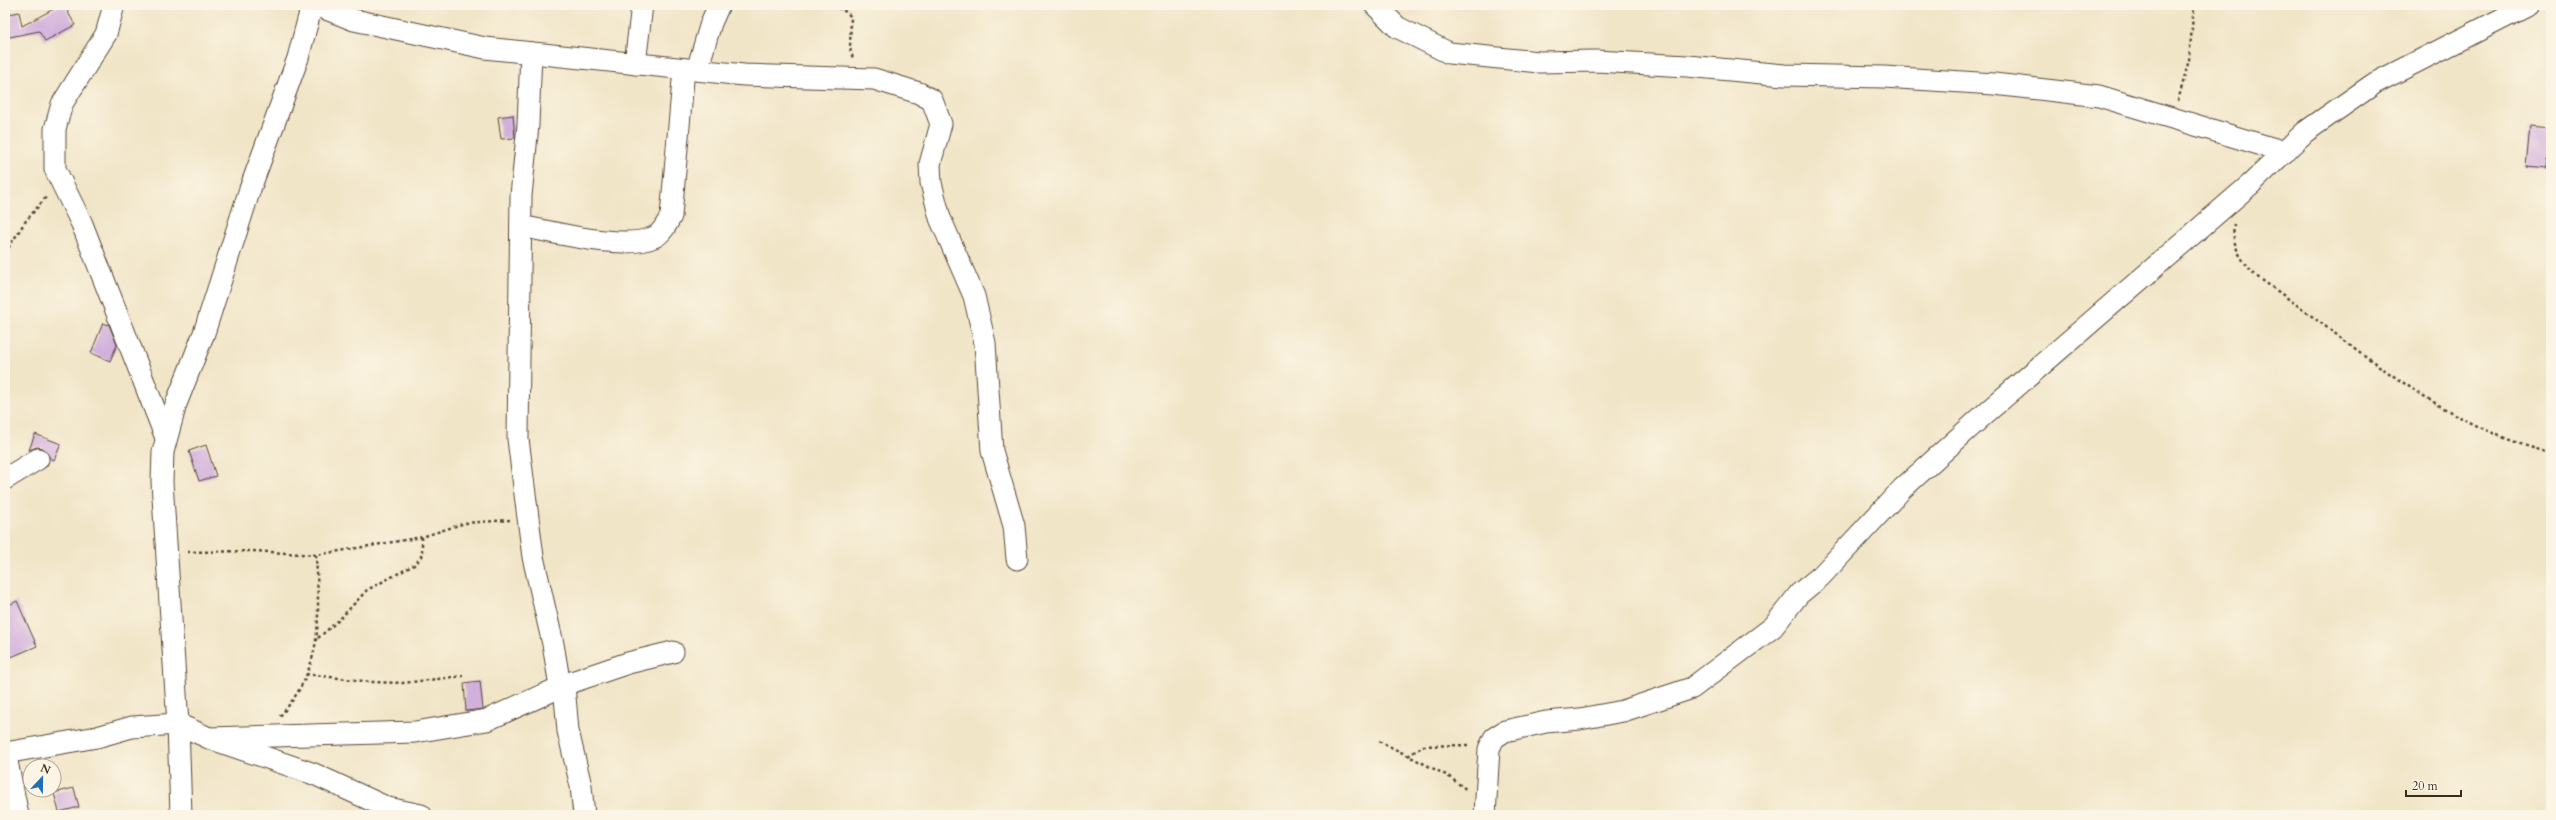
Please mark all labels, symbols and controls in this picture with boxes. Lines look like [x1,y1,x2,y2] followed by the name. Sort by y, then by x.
[22,758,62,798] north arrow
[38,760,53,778] text: N
[2406,772,2461,798] scale bar
[2412,778,2439,794] text: 20 m

